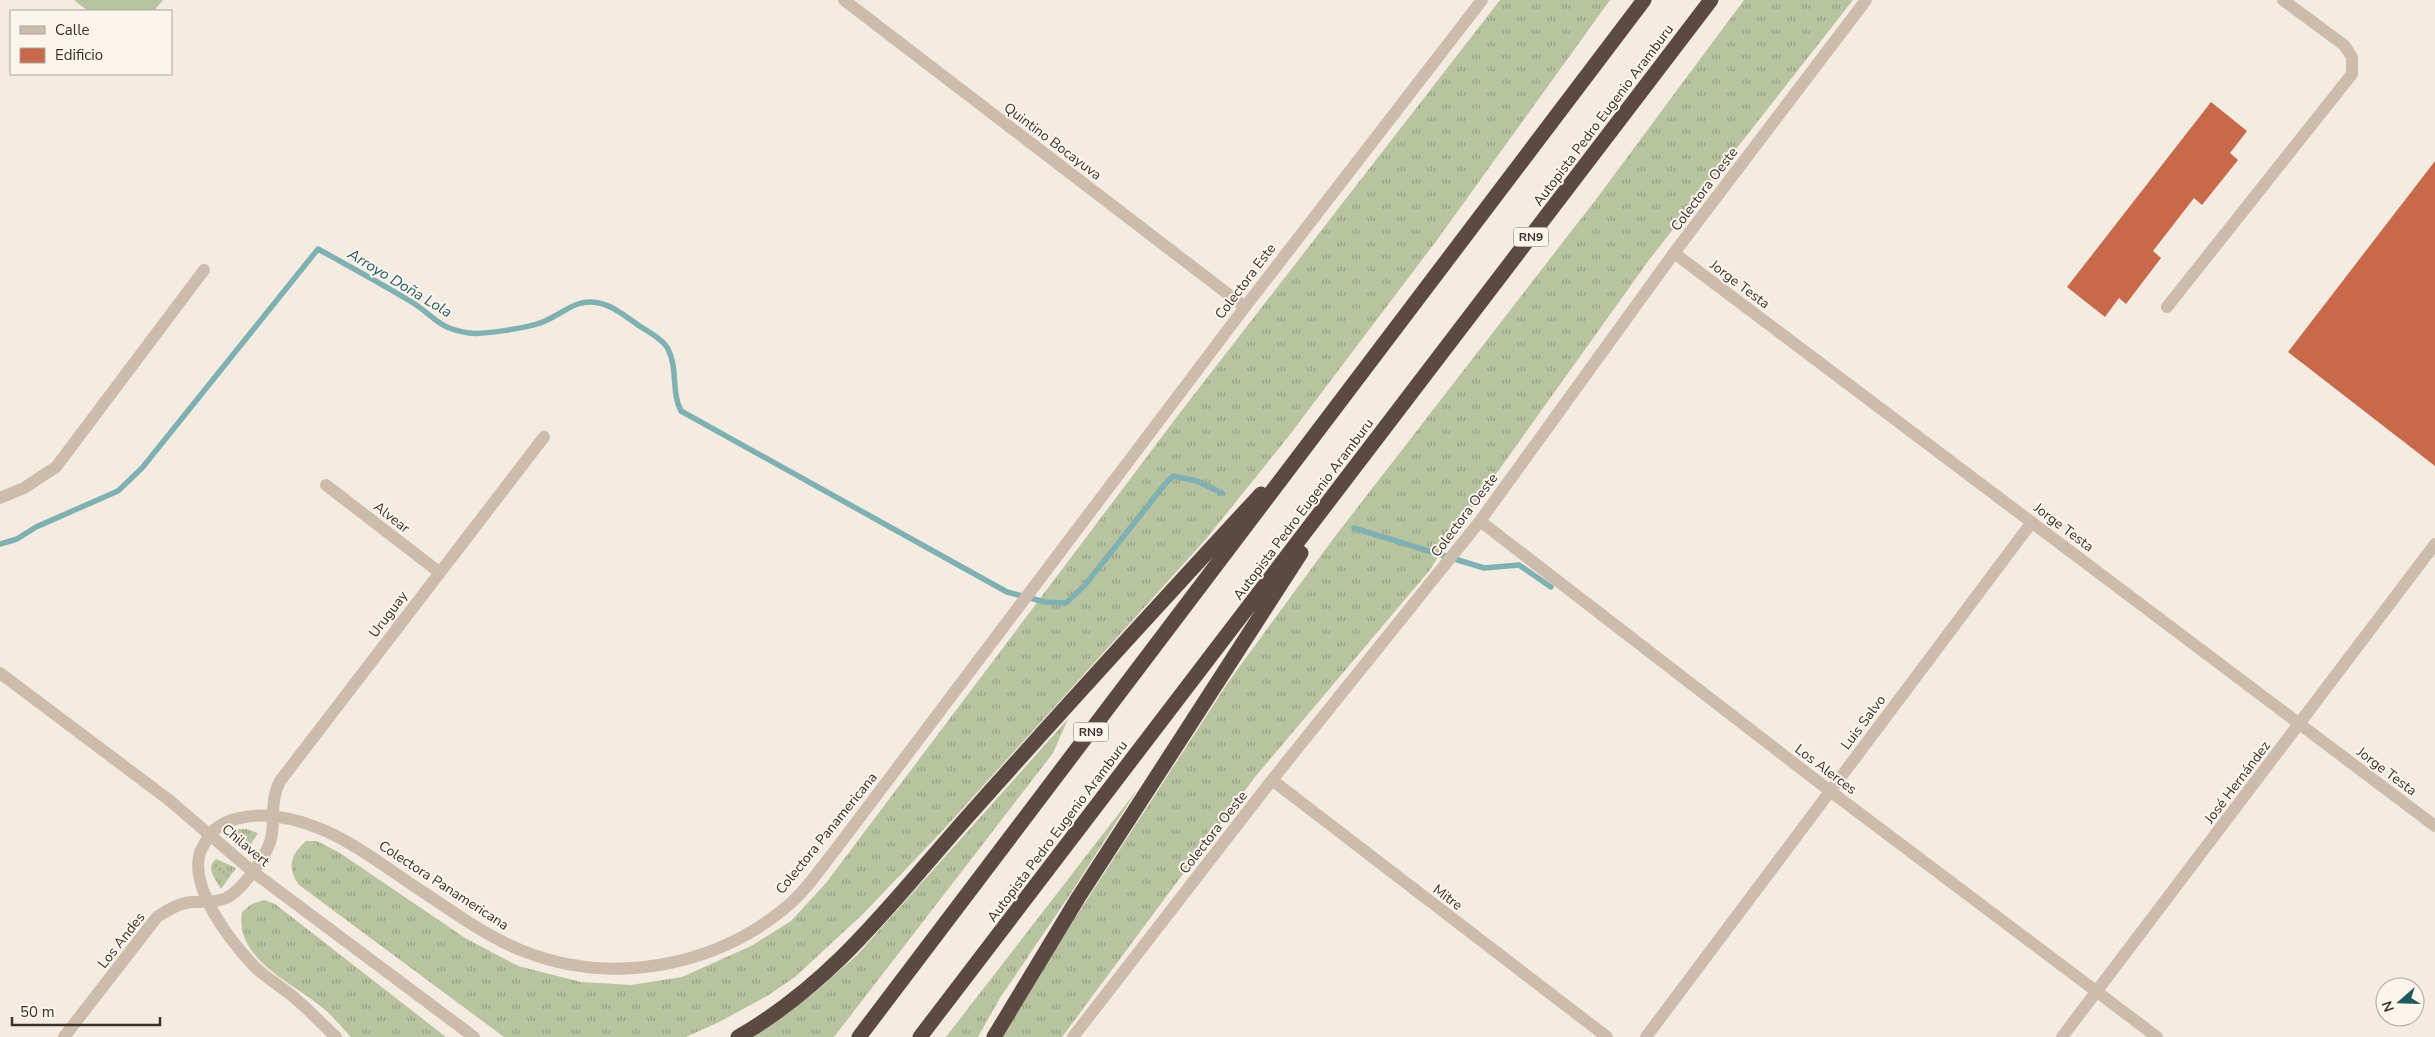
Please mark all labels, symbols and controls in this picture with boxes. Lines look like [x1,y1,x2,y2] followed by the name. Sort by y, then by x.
[10,10,172,75] legend
[55,20,90,40] text: Calle
[1529,21,1678,210] street label: Autopista Pedro Eugenio Aramburu
[55,45,103,65] text: Edificio
[1000,98,1105,184] street label: Quintino Bocayuva
[1667,143,1742,235] street label: Colectora Oeste
[1514,228,1548,246] road number: RN9
[1211,240,1280,323] street label: Colectora Este
[343,243,456,322] water label: Arroyo Doña Lola
[1705,255,1773,313] street label: Jorge Testa
[1229,415,1378,604] street label: Autopista Pedro Eugenio Aramburu
[1427,469,1502,561] street label: Colectora Oeste
[370,497,414,538] street label: Alvear
[2029,498,2097,556] street label: Jorge Testa
[365,587,413,641] street label: Uruguay
[1837,691,1890,753] street label: Luis Salvo
[1074,722,1108,742] road number: RN9
[983,737,1132,926] street label: Autopista Pedro Eugenio Aramburu
[2200,737,2275,828] street label: José Hernández
[1791,740,1861,799] street label: Los Alerces
[2352,742,2420,800] street label: Jorge Testa
[771,768,881,898] street label: Colectora Panamericana
[1175,787,1252,878] street label: Colectora Oeste
[218,820,274,871] street label: Chilavert
[375,836,512,935] street label: Colectora Panamericana
[1429,880,1466,915] street label: Mitre
[94,908,149,972] street label: Los Andes
[2375,977,2425,1027] north arrow
[12,994,160,1026] scale bar
[2378,998,2399,1014] text: N
[20,1002,55,1022] text: 50 m

